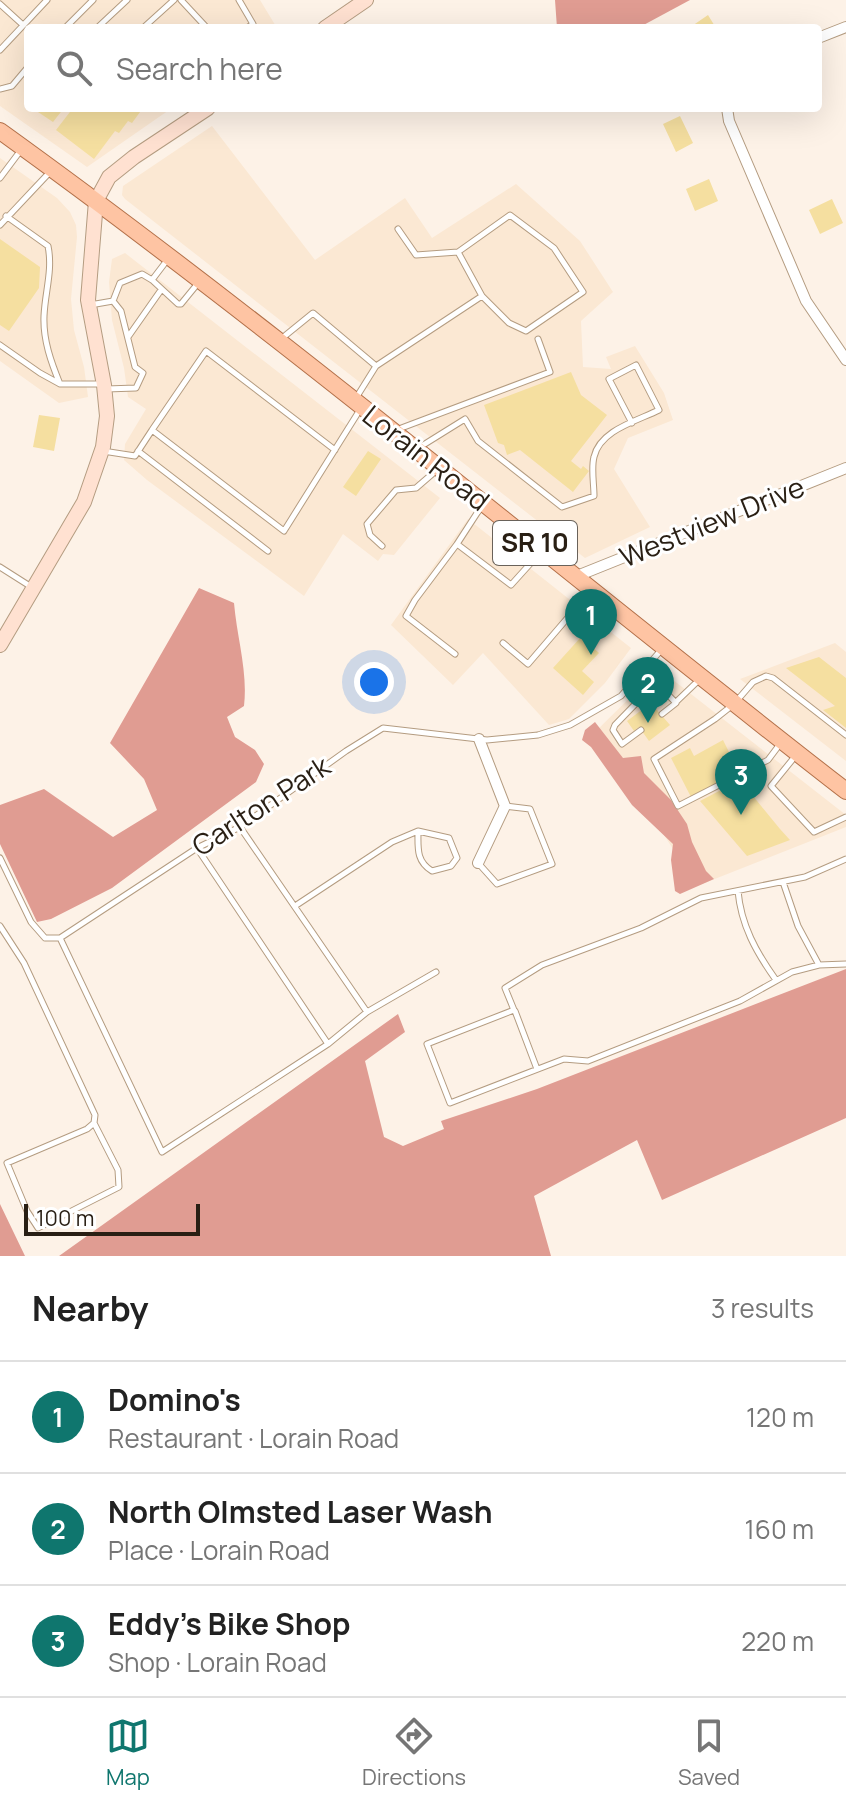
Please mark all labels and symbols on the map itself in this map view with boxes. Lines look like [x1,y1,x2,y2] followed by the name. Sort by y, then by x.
[355,396,498,519] street label: Lorain Road
[614,467,810,575] street label: Westview Drive
[493,521,577,565] road number: SR 10
[565,589,617,655] pin: 1
[622,657,674,723] pin: 2
[354,662,394,702] your location
[184,746,338,864] street label: Carlton Park
[715,749,767,815] pin: 3
[24,1200,200,1236] scale bar

